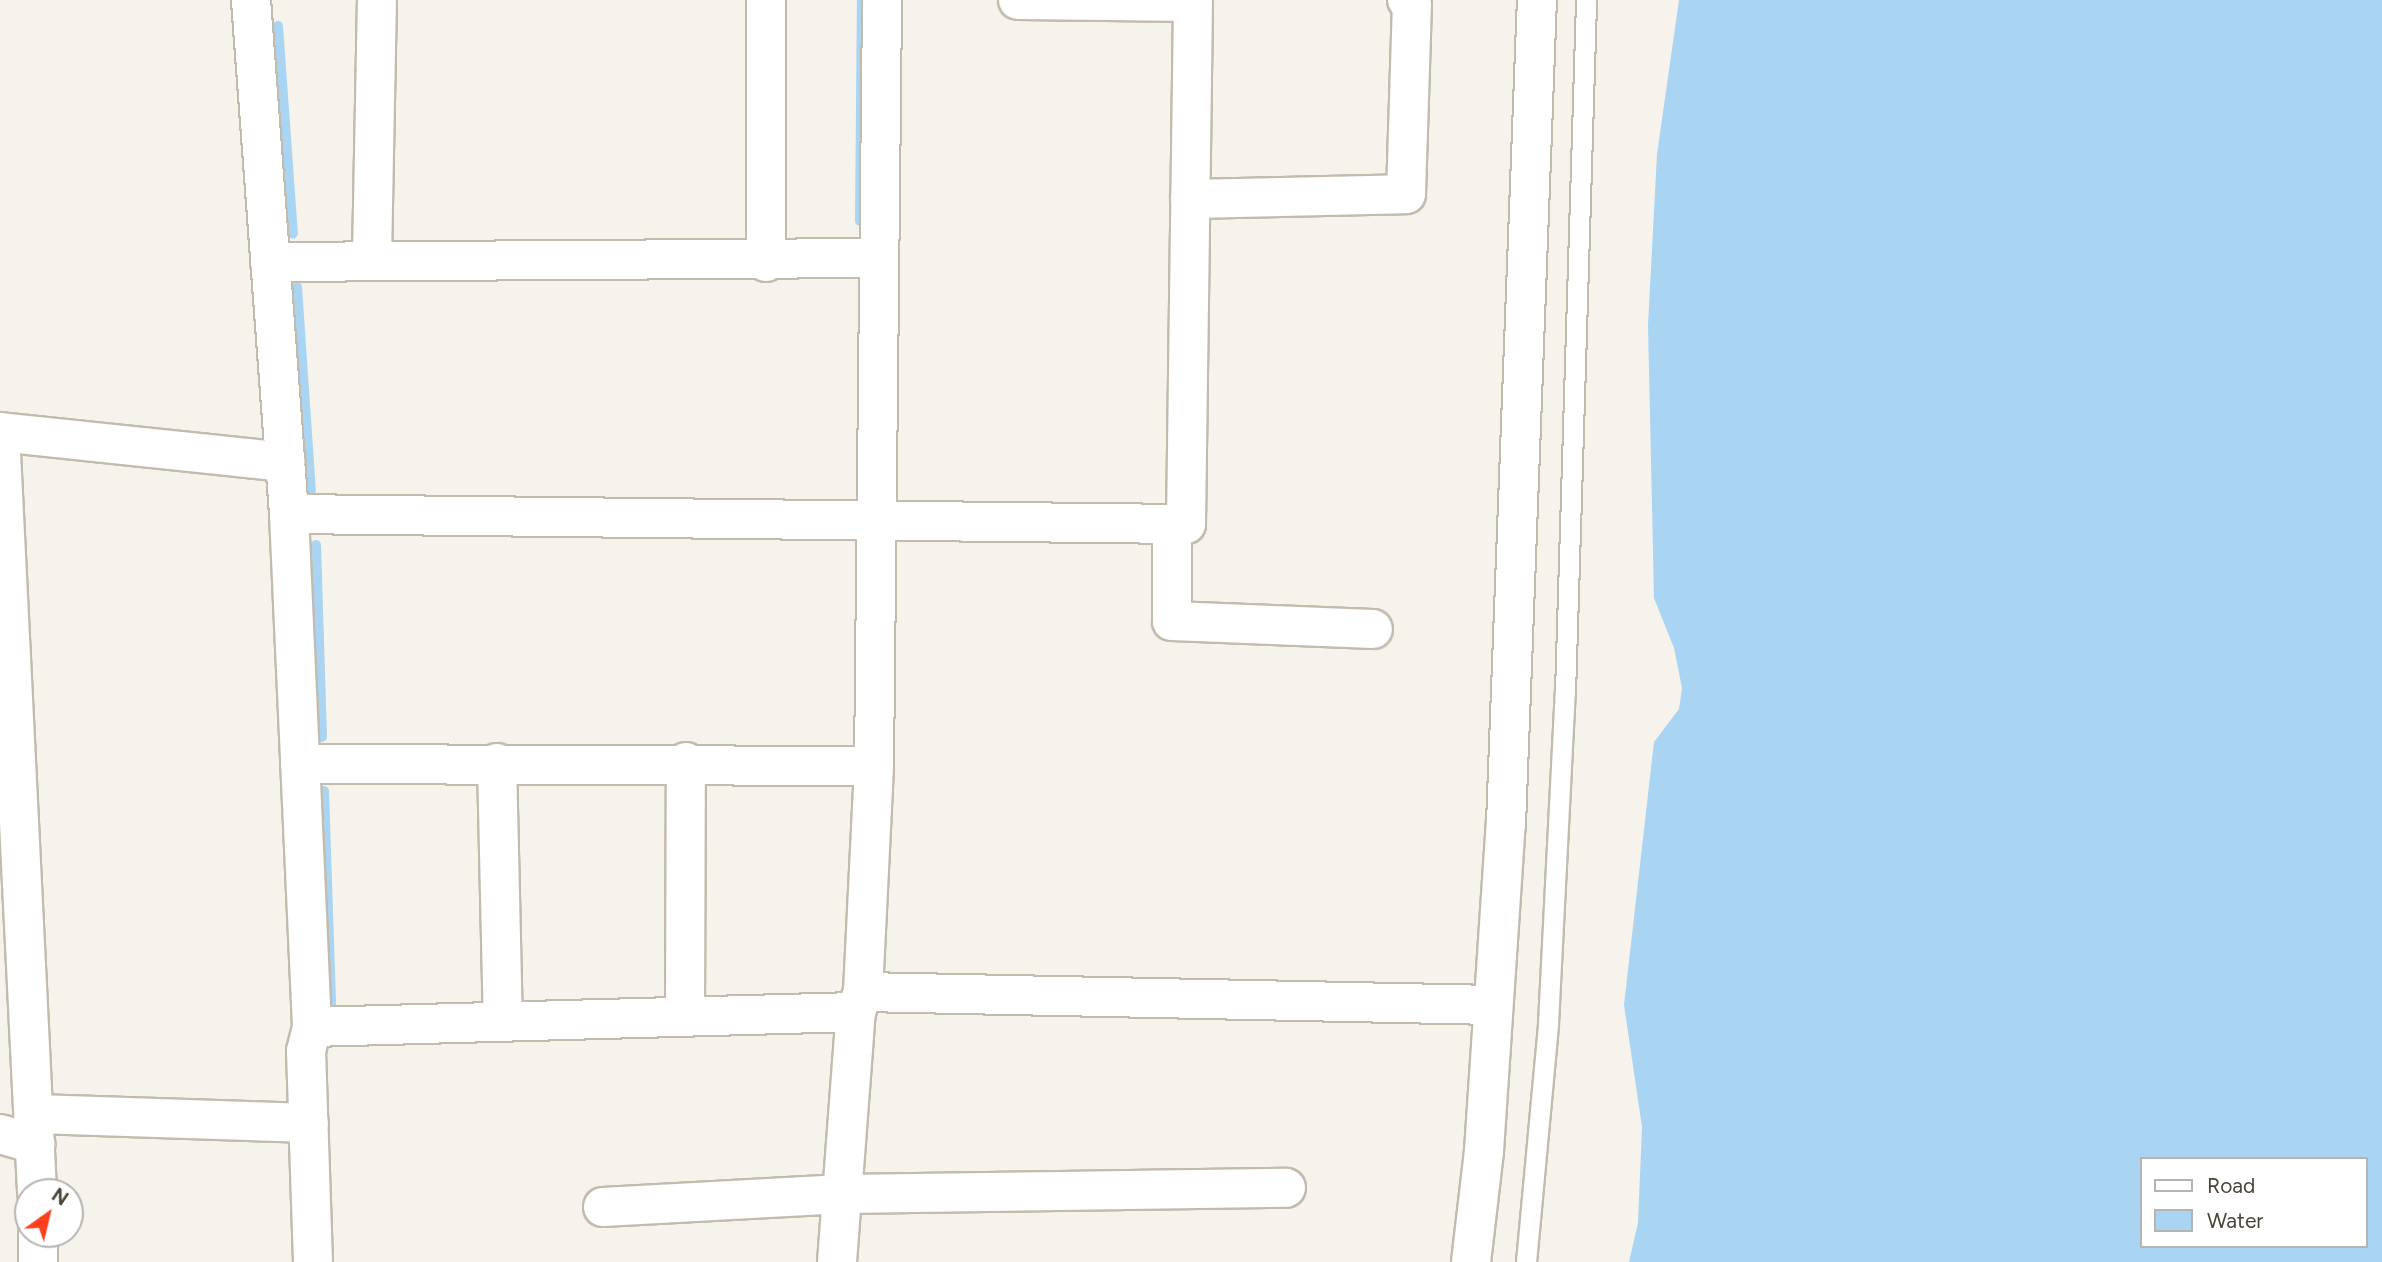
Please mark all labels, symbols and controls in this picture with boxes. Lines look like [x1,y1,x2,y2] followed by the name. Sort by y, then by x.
[2140,1157,2368,1248] legend
[2207,1173,2255,1198] text: Road
[14,1178,84,1248] north arrow
[47,1183,72,1210] text: N
[2207,1208,2263,1233] text: Water

